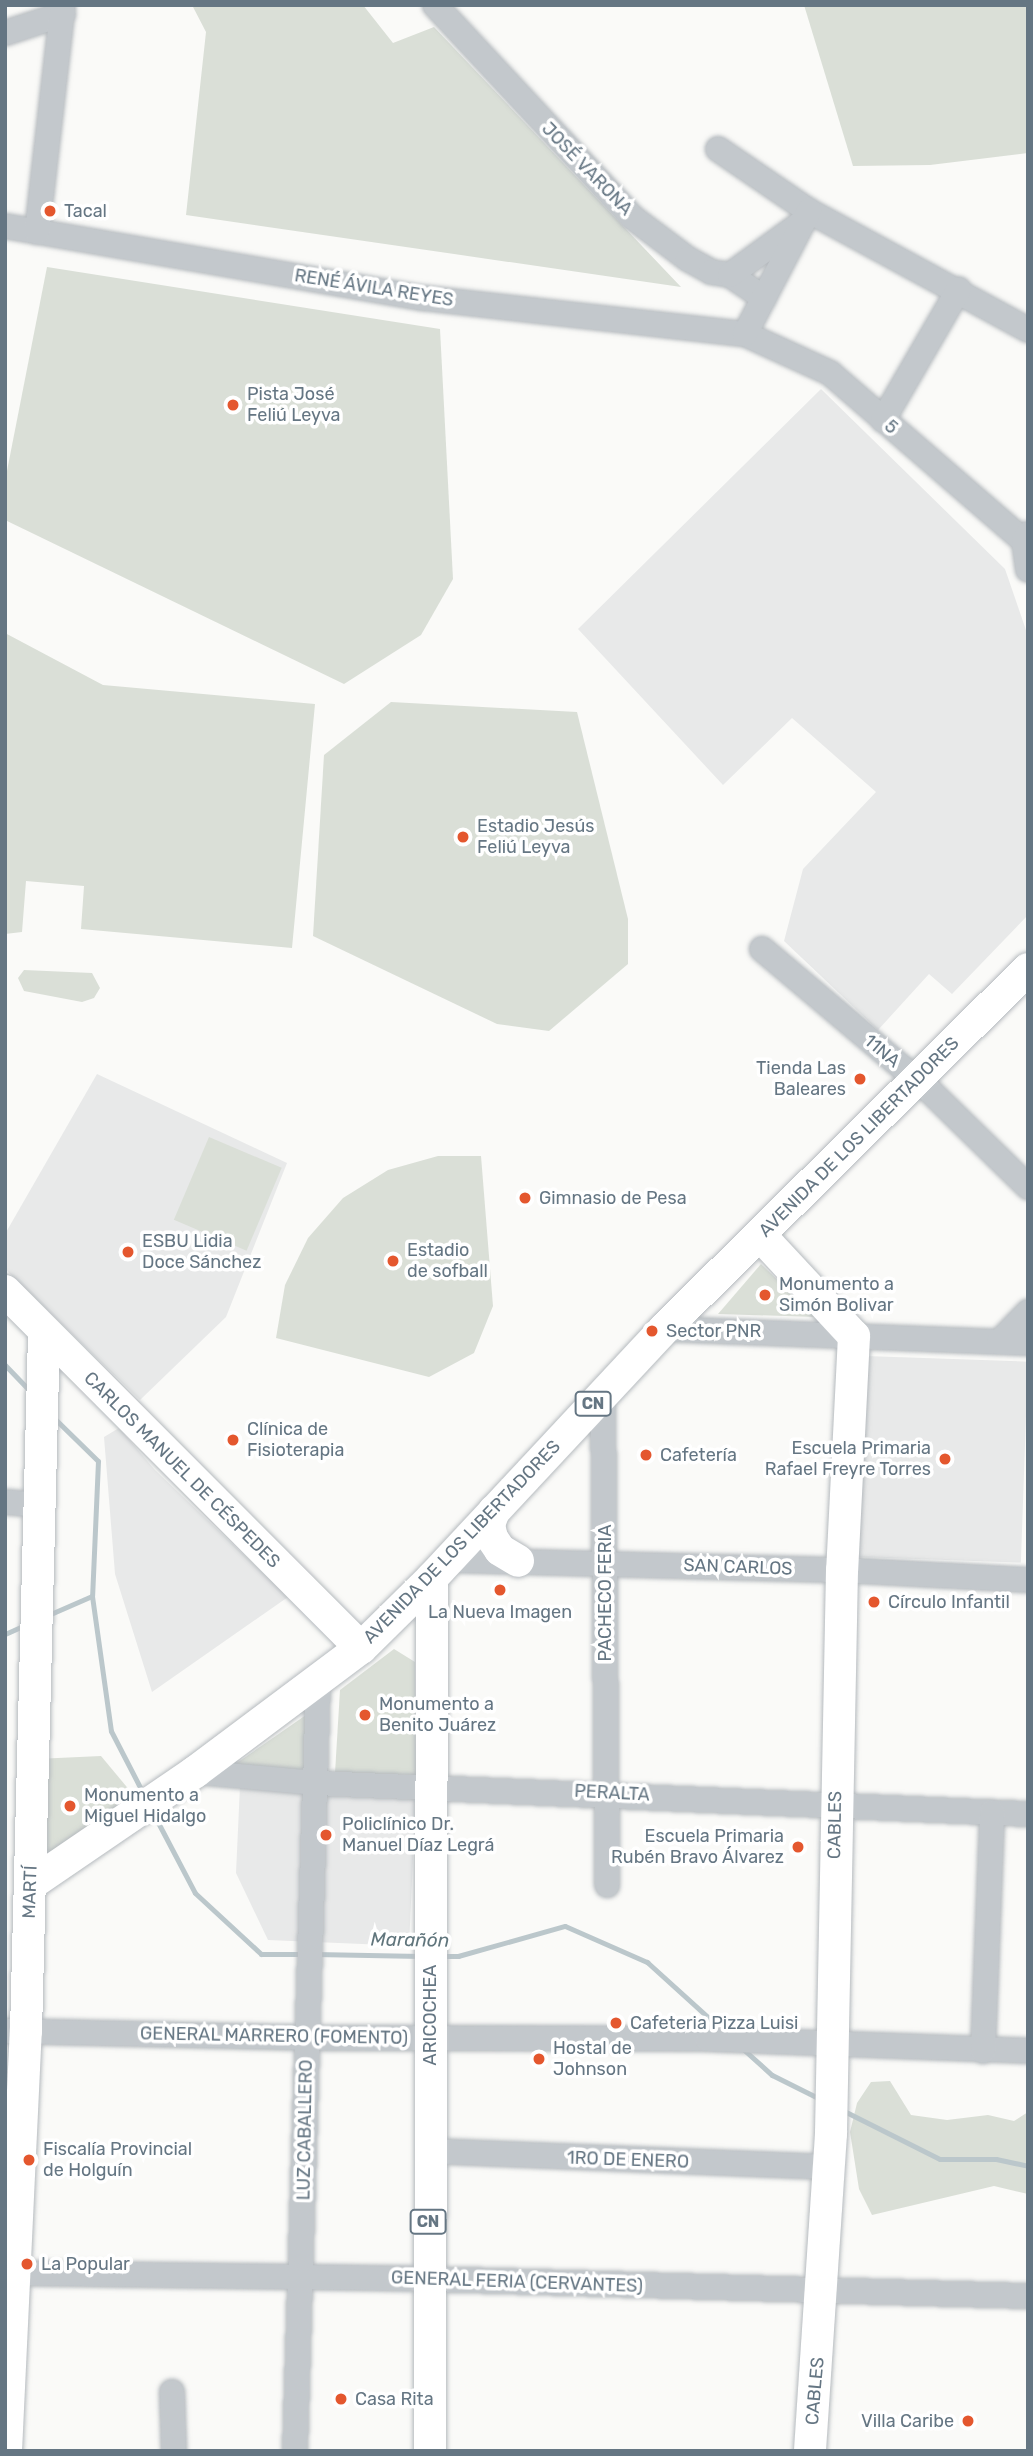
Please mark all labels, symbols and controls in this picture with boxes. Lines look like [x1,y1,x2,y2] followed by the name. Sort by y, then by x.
[537,118,637,220] street label: JOSÉ VARONA
[64,200,107,222] place label: Tacal
[42,203,58,219] marker: Tacal
[293,265,455,311] street label: RENÉ ÁVILA REYES
[247,384,341,426] place label: Pista José Feliú Leyva
[225,397,241,413] marker: Pista José Feliú Leyva
[880,415,902,439] street label: 5
[477,816,595,858] place label: Estadio Jesús Feliú Leyva
[455,829,471,845] marker: Estadio Jesús Feliú Leyva
[860,1030,904,1072] street label: 11NA
[754,1032,964,1242] street label: AVENIDA DE LOS LIBERTADORES
[756,1058,846,1100] place label: Tienda Las Baleares
[852,1071,868,1087] marker: Tienda Las Baleares
[539,1187,687,1209] place label: Gimnasio de Pesa
[517,1190,533,1206] marker: Gimnasio de Pesa
[142,1231,261,1274] place label: ESBU Lidia Doce Sánchez
[407,1240,488,1282] place label: Estadio de sofball
[120,1244,136,1260] marker: ESBU Lidia Doce Sánchez
[385,1253,401,1269] marker: Estadio de sofball
[779,1274,894,1316] place label: Monumento a Simón Bolivar
[757,1287,773,1303] marker: Monumento a Simón Bolivar
[666,1320,762,1342] place label: Sector PNR
[644,1323,660,1339] marker: Sector PNR
[79,1367,285,1573] street label: CARLOS MANUEL DE CÉSPEDES
[574,1392,612,1416] road number: CN
[247,1419,344,1462] place label: Clínica de Fisioterapia
[225,1432,241,1448] marker: Clínica de Fisioterapia
[359,1436,565,1648] street label: AVENIDA DE LOS LIBERTADORES
[764,1438,931,1480] place label: Escuela Primaria Rafael Freyre Torres
[660,1444,737,1466] place label: Cafetería
[638,1447,654,1463] marker: Cafetería
[937,1451,953,1467] marker: Escuela Primaria Rafael Freyre Torres
[594,1524,616,1662] street label: PACHECO FERIA
[683,1554,793,1580] street label: SAN CARLOS
[492,1582,508,1598] marker: La Nueva Imagen
[888,1591,1010,1613] place label: Círculo Infantil
[866,1594,882,1610] marker: Círculo Infantil
[428,1601,572,1623] place label: La Nueva Imagen
[379,1694,496,1736] place label: Monumento a Benito Juárez
[357,1707,373,1723] marker: Monumento a Benito Juárez
[574,1780,650,1806] street label: PERALTA
[84,1785,206,1828] place label: Monumento a Miguel Hidalgo
[824,1791,846,1859] street label: CABLES
[62,1798,78,1814] marker: Monumento a Miguel Hidalgo
[342,1814,495,1856] place label: Policlínico Dr. Manuel Díaz Legrá
[316,1825,336,1845] marker: Policlínico Dr. Manuel Díaz Legrá
[611,1826,784,1868] place label: Escuela Primaria Rubén Bravo Álvarez
[790,1839,806,1855] marker: Escuela Primaria Rubén Bravo Álvarez
[18,1865,42,1919] street label: MARTÍ
[371,1928,449,1952] water label: Marañón
[419,1965,441,2065] street label: ARICOCHEA
[630,2012,798,2034] place label: Cafeteria Pizza Luisi
[608,2015,624,2031] marker: Cafeteria Pizza Luisi
[140,2023,408,2049] street label: GENERAL MARRERO (FOMENTO)
[553,2038,632,2080] place label: Hostal de Johnson
[531,2051,547,2067] marker: Hostal de Johnson
[293,2059,317,2201] street label: LUZ CABALLERO
[43,2139,192,2182] place label: Fiscalía Provincial de Holguín
[567,2147,689,2173] street label: 1RO DE ENERO
[21,2152,37,2168] marker: Fiscalía Provincial de Holguín
[409,2210,447,2234] road number: CN
[41,2253,130,2275] place label: La Popular
[19,2256,35,2272] marker: La Popular
[390,2267,644,2297] street label: GENERAL FERIA (CERVANTES)
[801,2356,829,2426] street label: CABLES
[355,2388,434,2410] place label: Casa Rita
[333,2391,349,2407] marker: Casa Rita
[861,2410,954,2432] place label: Villa Caribe
[960,2413,976,2429] marker: Villa Caribe

